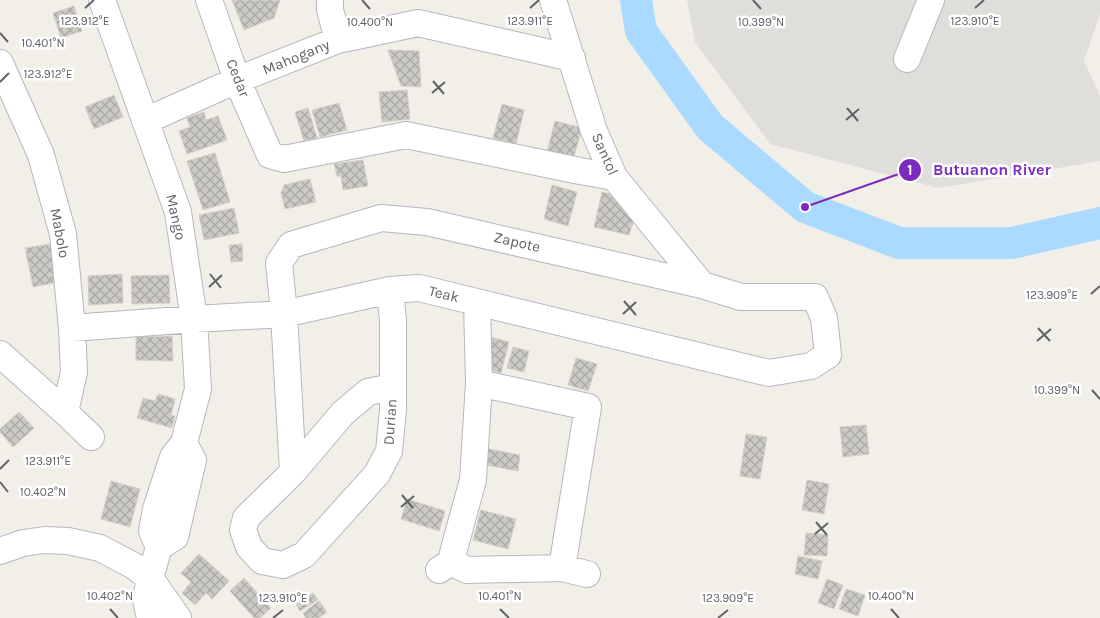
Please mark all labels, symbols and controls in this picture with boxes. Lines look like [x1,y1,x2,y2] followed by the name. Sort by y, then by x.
[61,14,109,28] text: 123.912°E
[507,14,553,28] text: 123.911°E
[950,14,1000,28] text: 123.910°E
[347,15,393,29] text: 10.400°N
[738,15,784,29] text: 10.399°N
[260,35,332,79] street label: Mahogany
[21,36,65,50] text: 10.401°N
[222,56,254,100] street label: Cedar
[24,67,72,81] text: 123.912°E
[588,130,622,178] street label: Santol
[898,154,1061,185] callout: Butuanon River
[933,160,1052,179] text: Butuanon River
[907,161,913,179] text: 1
[162,192,190,242] street label: Mango
[46,207,74,259] street label: Mabolo
[492,228,542,256] street label: Zapote
[427,282,461,306] street label: Teak
[1026,288,1078,302] text: 123.909°E
[1034,383,1080,397] text: 10.399°N
[379,398,401,446] street label: Durian
[25,454,71,468] text: 123.911°E
[20,485,66,499] text: 10.402°N
[87,589,133,603] text: 10.402°N
[478,589,522,603] text: 10.401°N
[868,589,914,603] text: 10.400°N
[258,591,308,605] text: 123.910°E
[702,591,754,605] text: 123.909°E

